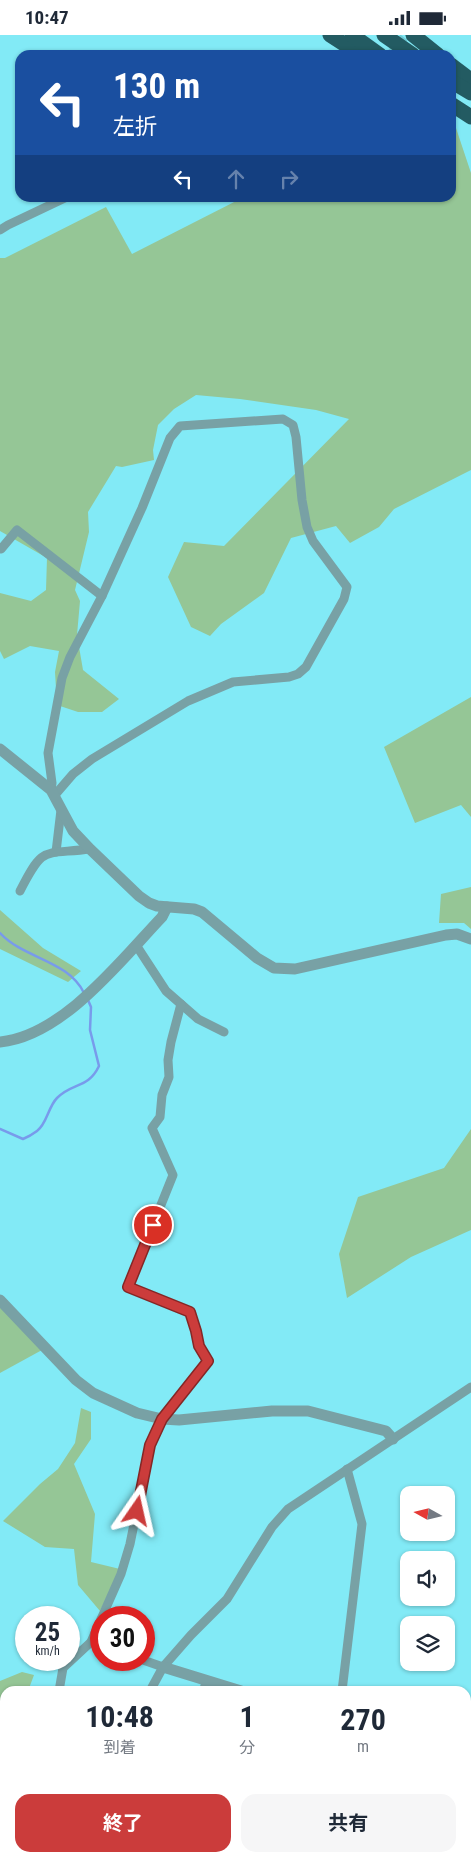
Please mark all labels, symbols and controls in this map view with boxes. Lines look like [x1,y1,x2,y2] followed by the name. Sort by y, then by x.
[25,6,69,29] text: 10:47
[113,66,200,107] text: 130 m
[30,70,95,135] icon: left
[113,114,157,139] text: 左折
[169,165,197,193] icon: left
[222,165,250,193] icon: ahead
[275,165,303,193] icon: right
[132,1204,174,1246] pin
[139,1211,167,1239] icon: arrive
[110,1484,162,1536] position arrow
[400,1486,455,1541] north arrow
[400,1486,455,1671] map controls
[400,1551,455,1606] button: sound
[90,1606,155,1671] speed limit sign: 30
[400,1616,455,1671] button: layers
[35,1618,60,1647] text: 25
[35,1644,60,1658] text: km/h
[85,1699,154,1734] text: 10:48
[240,1699,255,1734] text: 1
[340,1702,386,1737] text: 270
[357,1737,369,1756] text: m
[104,1738,136,1757] text: 到着
[239,1738,255,1757] text: 分
[15,1794,231,1852] button: 終了
[241,1794,456,1852] button: 共有

